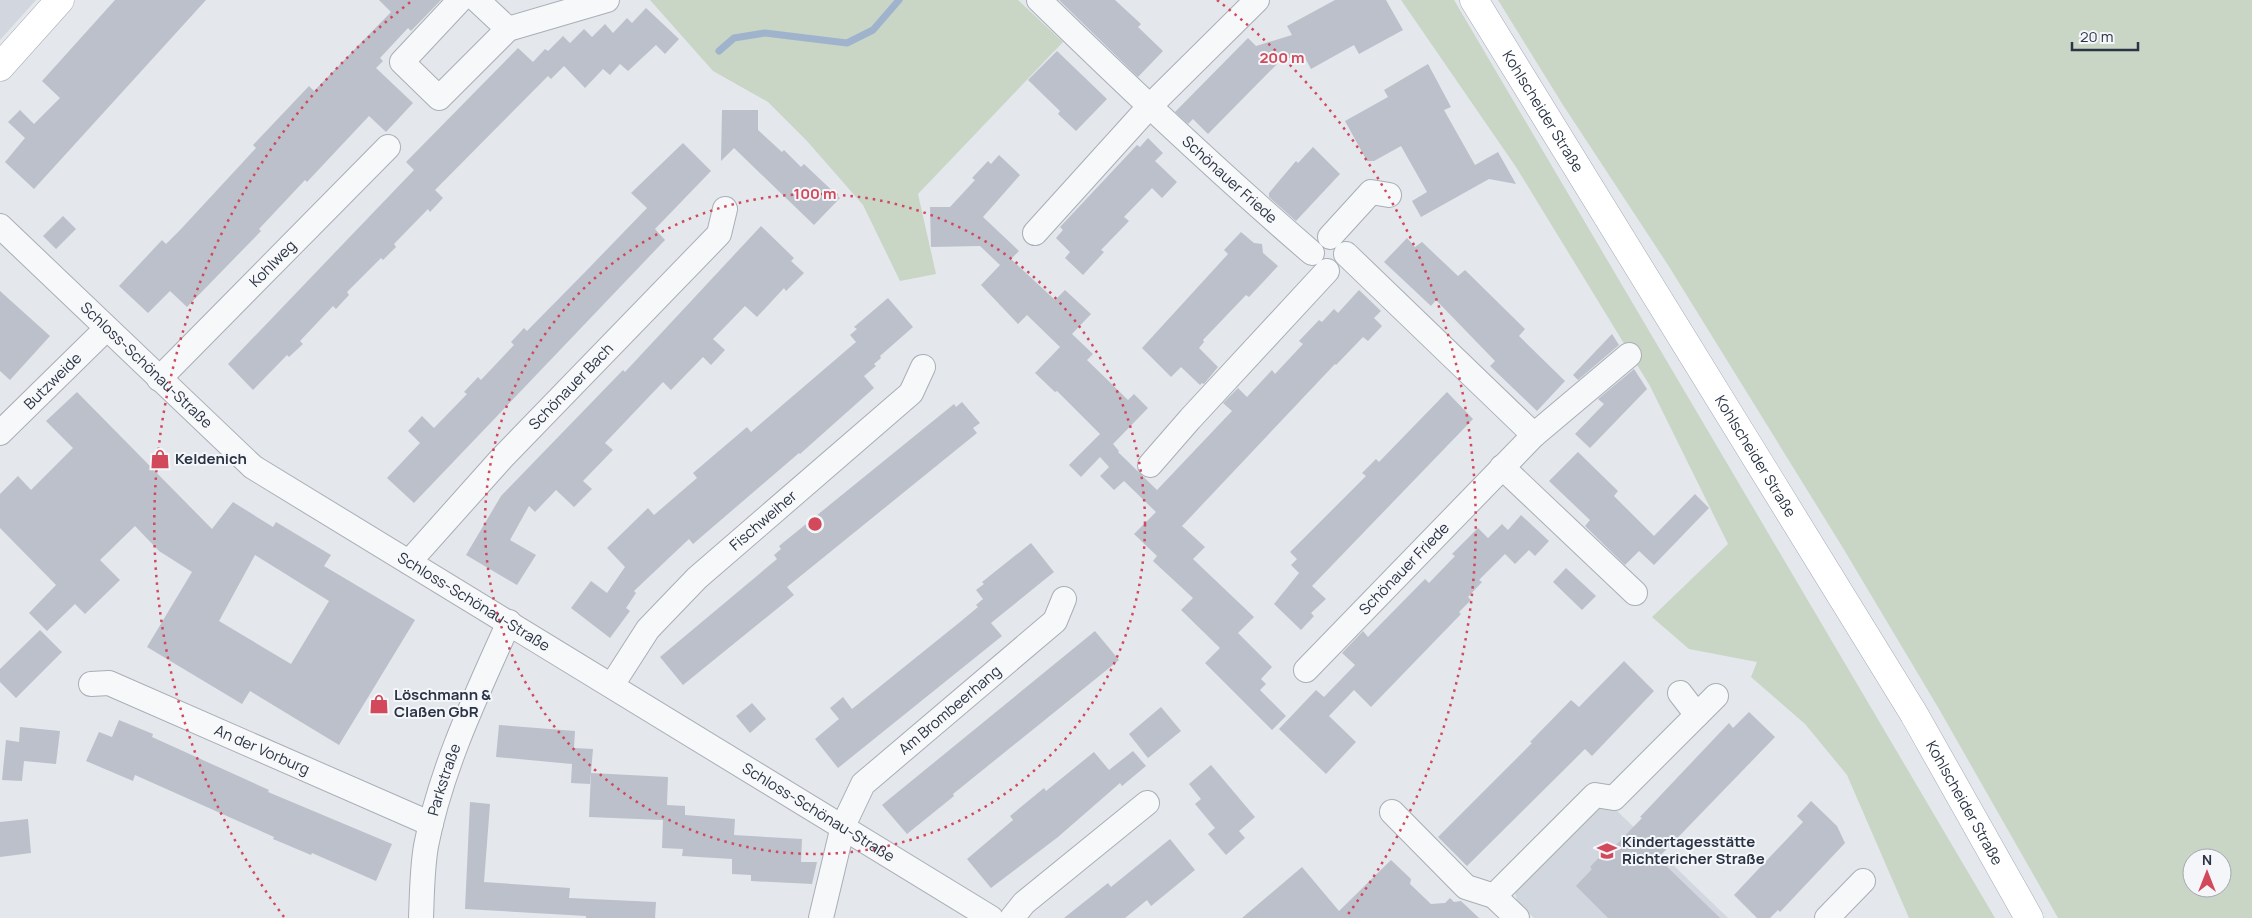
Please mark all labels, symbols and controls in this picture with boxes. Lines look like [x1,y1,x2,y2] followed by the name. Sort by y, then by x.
[2072,20,2138,52] scale bar
[2080,26,2113,47] text: 20 m
[1498,46,1589,176] street label: Kohlscheider Straße
[1259,47,1305,68] text: 200 m
[1178,131,1282,228] street label: Schönauer Friede
[794,183,836,204] text: 100 m
[244,235,300,292] street label: Kohlweg
[76,297,217,433] street label: Schloss-Schönau-Straße
[524,338,618,434] street label: Schönauer Bach
[19,348,86,414] street label: Butzweide
[1710,391,1801,521] street label: Kohlscheider Straße
[149,448,171,470] shop icon: Keldenich
[175,448,247,469] place label: Keldenich
[725,485,802,555] street label: Fischweiher
[806,515,824,533] centre of rings
[1354,517,1454,619] street label: Schönauer Friede
[394,547,554,656] street label: Schloss-Schönau-Straße
[894,660,1005,759] street label: Am Brombeerhang
[394,684,491,722] place label: Löschmann & Claßen GbR
[368,693,390,715] shop icon: Löschmann & Claßen GbR
[211,719,313,780] street label: An der Vorburg
[1921,737,2008,869] street label: Kohlscheider Straße
[422,740,466,818] street label: Parkstraße
[738,757,899,867] street label: Schloss-Schönau-Straße
[1622,831,1765,869] place label: Kindertagesstätte Richtericher Straße
[1596,840,1618,862] school or university icon: Kindertagesstätte Richtericher Straße
[2182,848,2232,898] north arrow
[2202,850,2212,869] text: N

